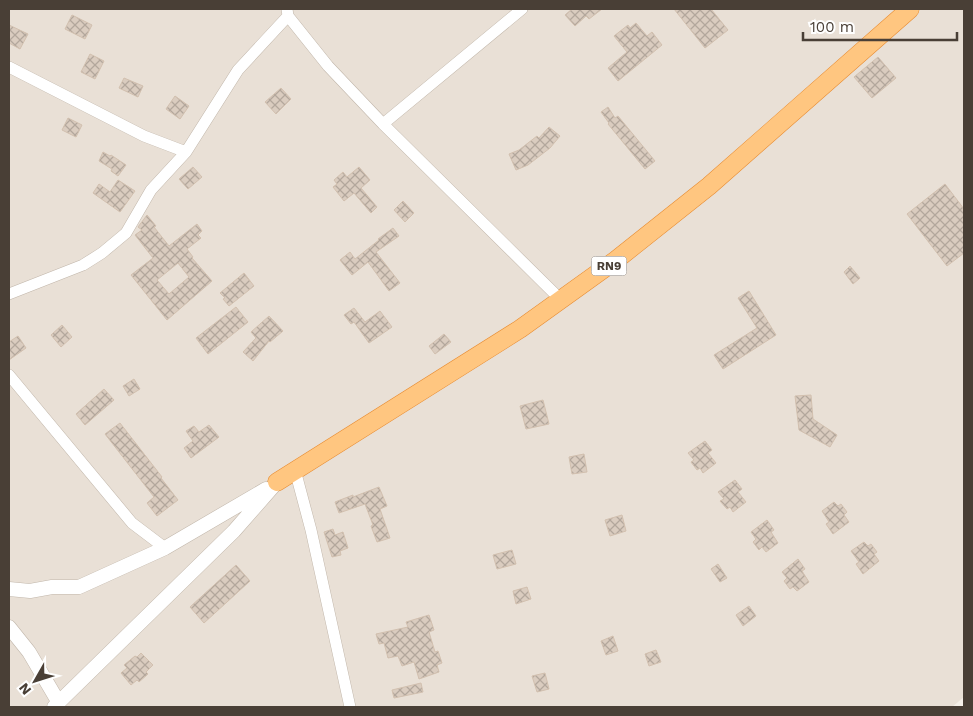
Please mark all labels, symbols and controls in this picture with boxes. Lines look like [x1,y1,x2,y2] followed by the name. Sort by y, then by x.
[803,10,957,42] scale bar
[810,18,854,36] text: 100 m
[592,256,626,276] road number: RN9
[10,656,60,706] north arrow
[15,680,34,698] text: N

